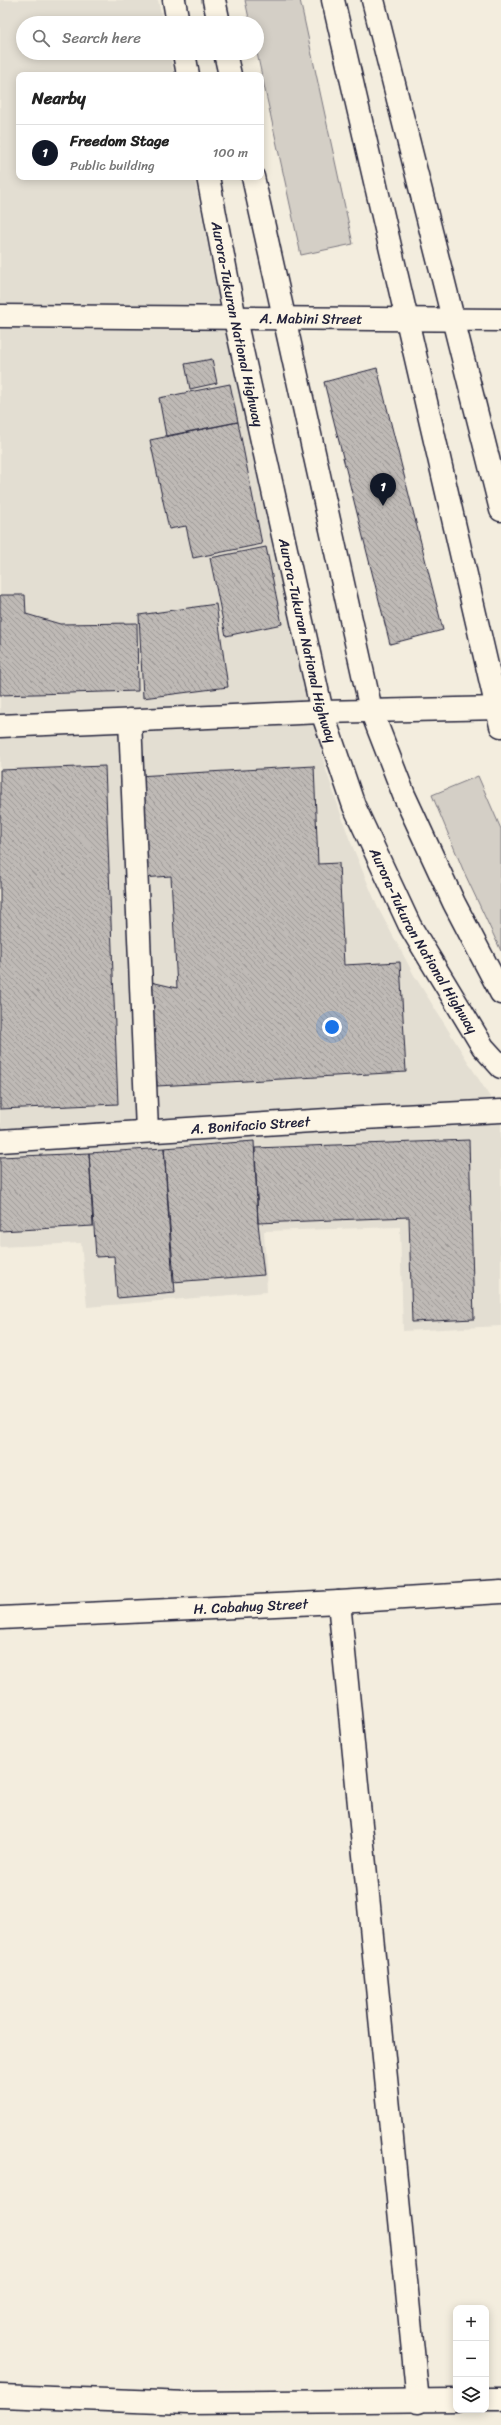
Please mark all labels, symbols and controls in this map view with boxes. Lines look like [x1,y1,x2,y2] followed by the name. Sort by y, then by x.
[16,16,264,60] search box
[62,25,141,51] text: Search here
[30,27,52,49] icon: search
[32,83,86,113] text: Nearby
[70,128,169,154] text: Freedom Stage
[42,141,48,164] text: 1
[213,141,248,164] text: 100 m
[70,154,155,177] text: Public building
[204,218,271,430] street label: Aurora-Tukuran National Highway
[258,306,363,332] street label: A. Mabini Street
[370,473,396,506] pin: 1
[271,535,344,747] street label: Aurora-Tukuran National Highway
[362,843,485,1040] street label: Aurora-Tukuran National Highway
[322,1017,342,1037] your location
[189,1109,312,1142] street label: A. Bonifacio Street
[193,1591,310,1622] street label: H. Cabahug Street
[453,2305,489,2413] map controls
[453,2305,489,2341] button: +
[453,2341,489,2377] button: −
[453,2377,489,2413] button: layers

